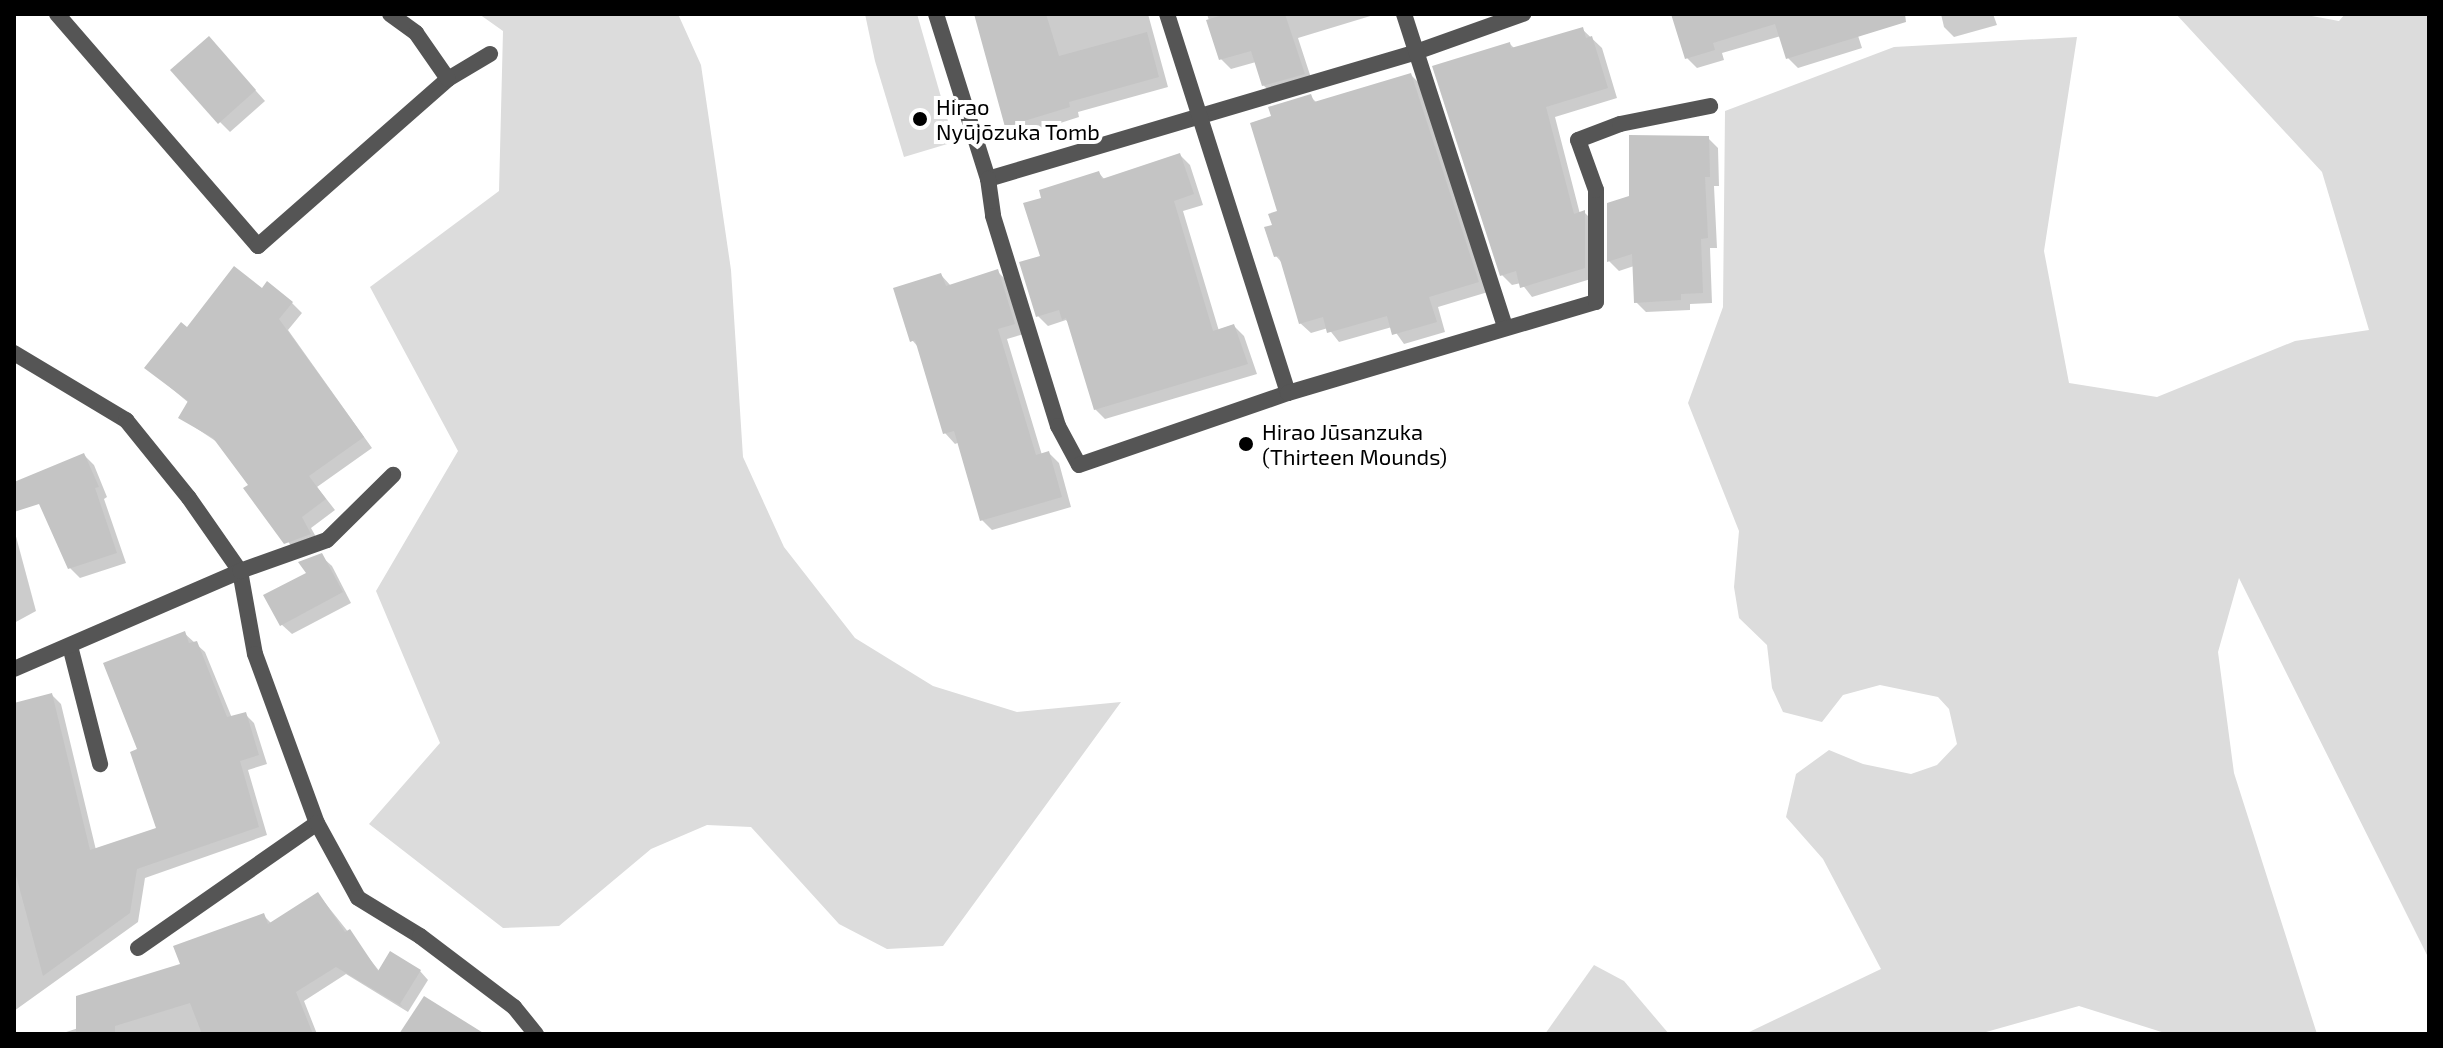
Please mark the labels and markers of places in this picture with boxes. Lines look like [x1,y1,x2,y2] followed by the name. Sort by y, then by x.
[936,93,1100,144] place label: Hirao Nyūjōzuka Tomb
[911,110,929,128] marker: Hirao Nyūjōzuka Tomb
[1262,418,1447,470] place label: Hirao Jūsanzuka (Thirteen Mounds)
[1237,435,1255,453] marker: Hirao Jūsanzuka (Thirteen Mounds)

